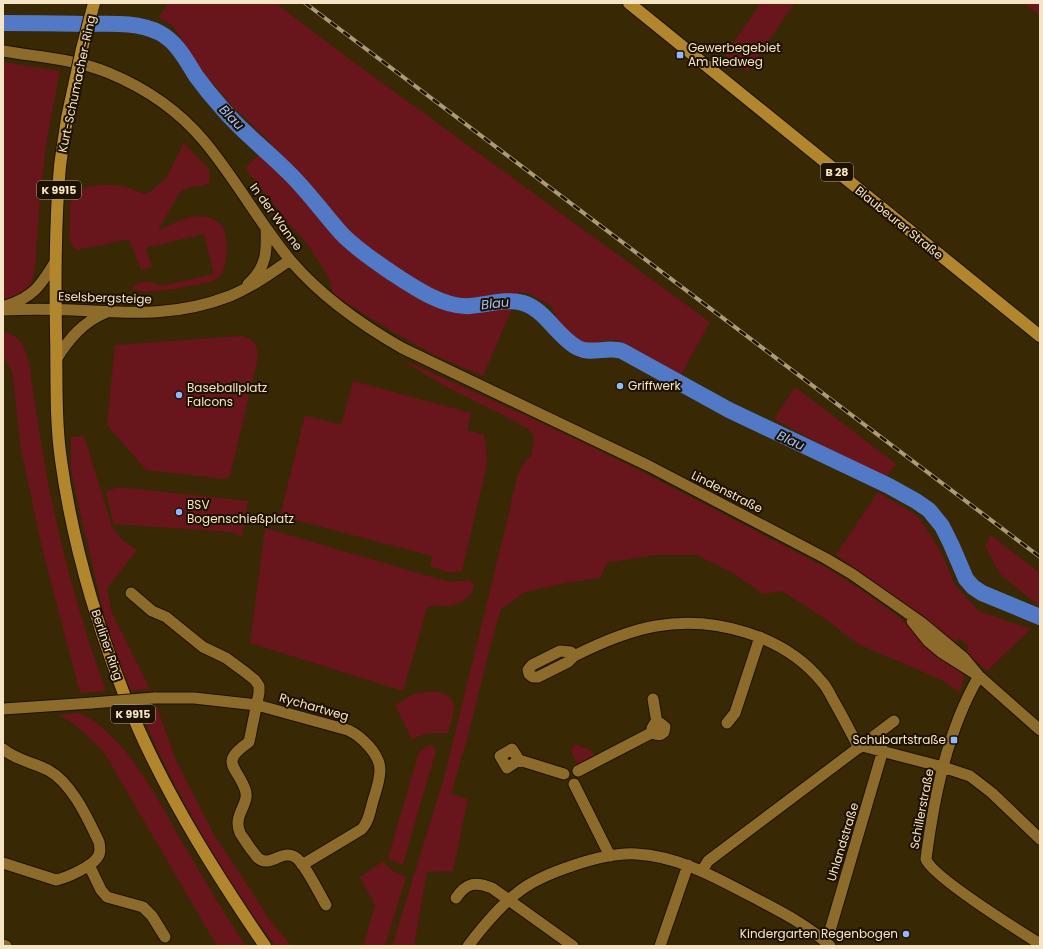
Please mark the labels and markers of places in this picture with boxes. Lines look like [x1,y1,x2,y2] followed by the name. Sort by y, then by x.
[688,39,781,70] place label: Gewerbegebiet Am Riedweg
[675,50,685,60] marker: Gewerbegebiet Am Riedweg
[628,377,681,394] place label: Griffwerk
[187,379,267,410] place label: Baseballplatz Falcons
[615,381,625,391] marker: Griffwerk
[174,390,184,400] marker: Baseballplatz Falcons
[187,496,294,527] place label: BSV Bogenschießplatz
[174,507,184,517] marker: BSV Bogenschießplatz
[852,731,946,748] place label: Schubartstraße
[949,735,959,745] marker: Schubartstraße
[740,925,898,942] place label: Kindergarten Regenbogen
[901,929,911,939] marker: Kindergarten Regenbogen

